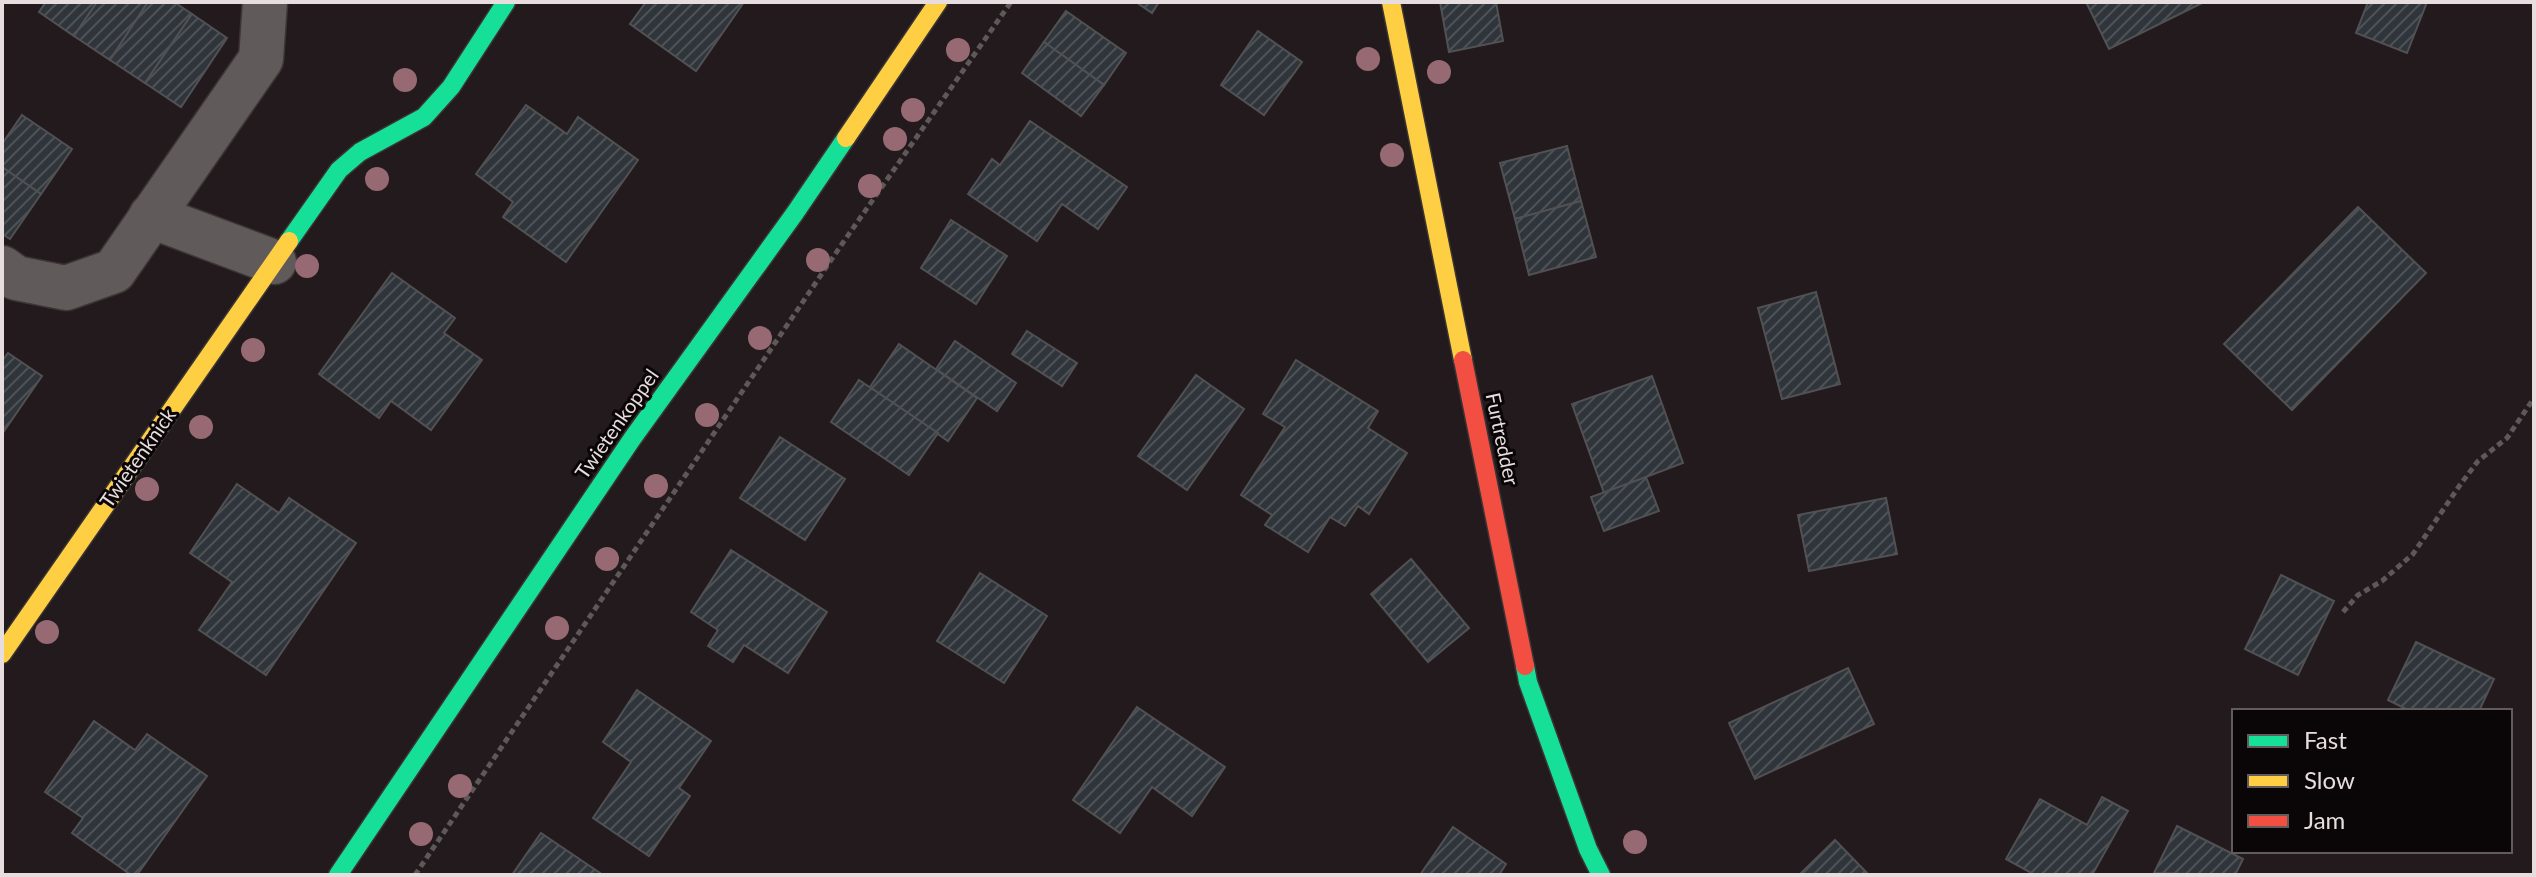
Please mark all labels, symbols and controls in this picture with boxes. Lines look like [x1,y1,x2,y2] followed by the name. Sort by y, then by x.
[569,364,663,483] street label: Twietenkoppel
[1481,390,1525,488] street label: Furtredder
[94,402,181,512] street label: Twietenknick
[2232,709,2512,853] legend
[2304,725,2347,754] text: Fast
[2304,765,2355,794] text: Slow
[2304,805,2345,834] text: Jam

